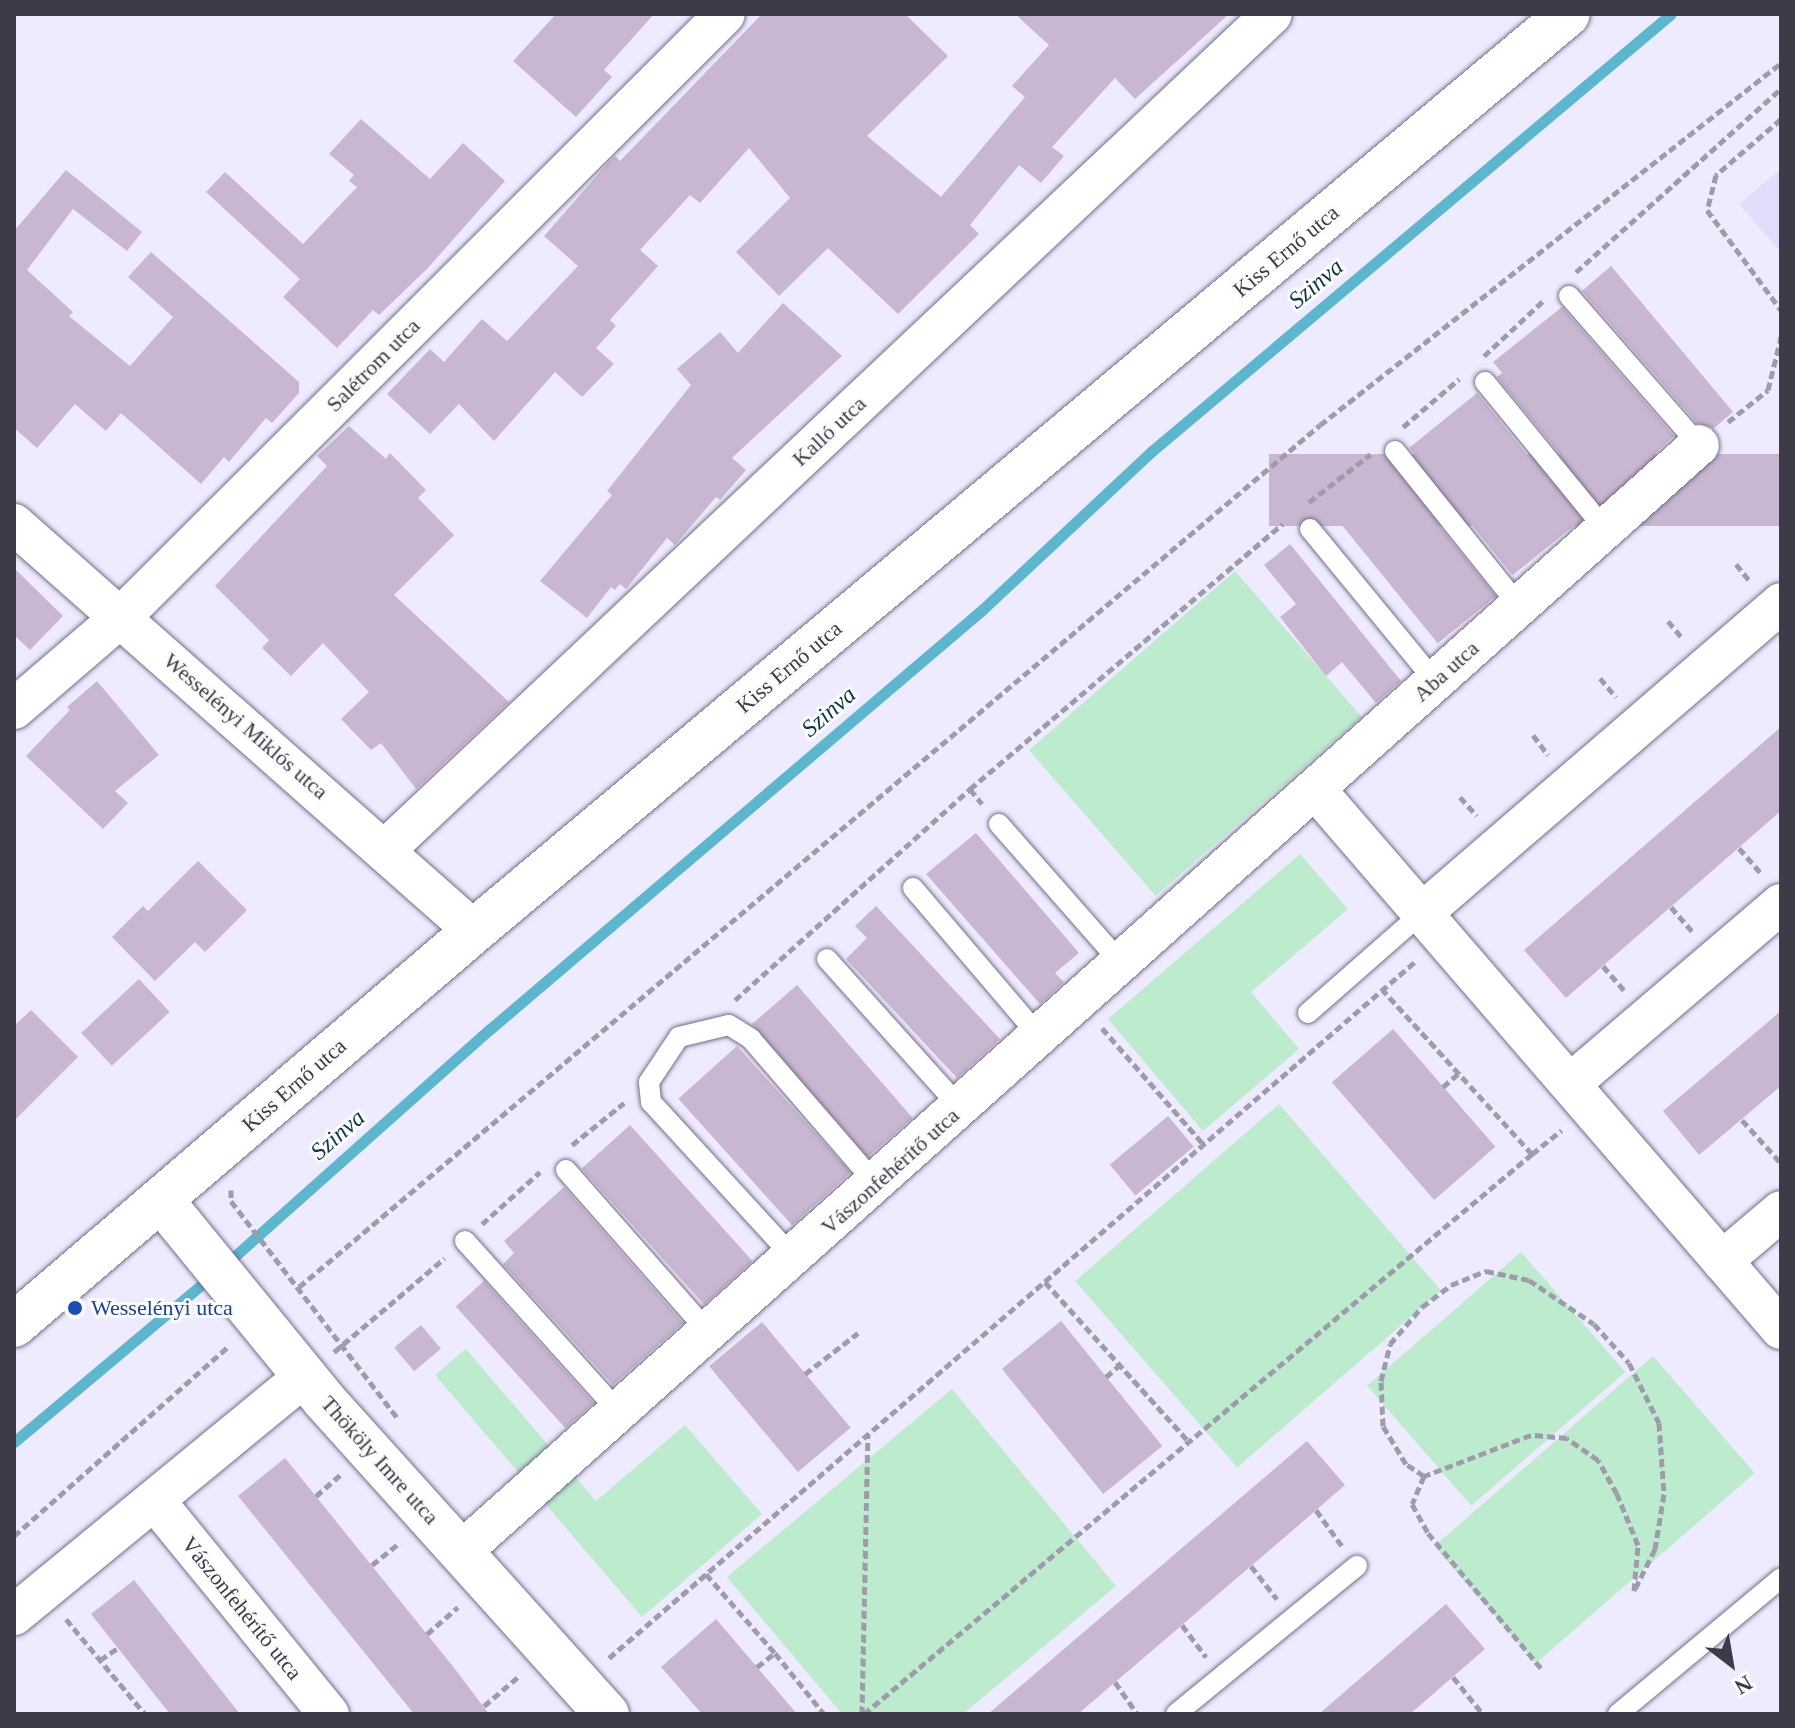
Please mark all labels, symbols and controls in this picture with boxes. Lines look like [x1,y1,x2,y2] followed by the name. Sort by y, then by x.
[1228,199,1344,303] street label: Kiss Ernő utca
[1283,253,1349,315] water label: Szinva
[321,313,425,417] street label: Salétrom utca
[787,390,871,472] street label: Kalló utca
[731,615,847,719] street label: Kiss Ernő utca
[1408,635,1484,707] street label: Aba utca
[158,647,334,805] street label: Wesselényi Miklós utca
[796,681,862,743] water label: Szinva
[236,1033,352,1137] street label: Kiss Ernő utca
[816,1102,964,1240] street label: Vászonfehérítő utca
[305,1104,371,1166] water label: Szinva
[91,1295,233,1321] place label: Wesselényi utca
[66,1299,84,1317] marker: Wesselényi utca
[315,1390,445,1530] street label: Thököly Imre utca
[176,1531,308,1685] street label: Vászonfehérítő utca
[1691,1624,1771,1704] north arrow
[1730,1670,1757,1700] text: N

